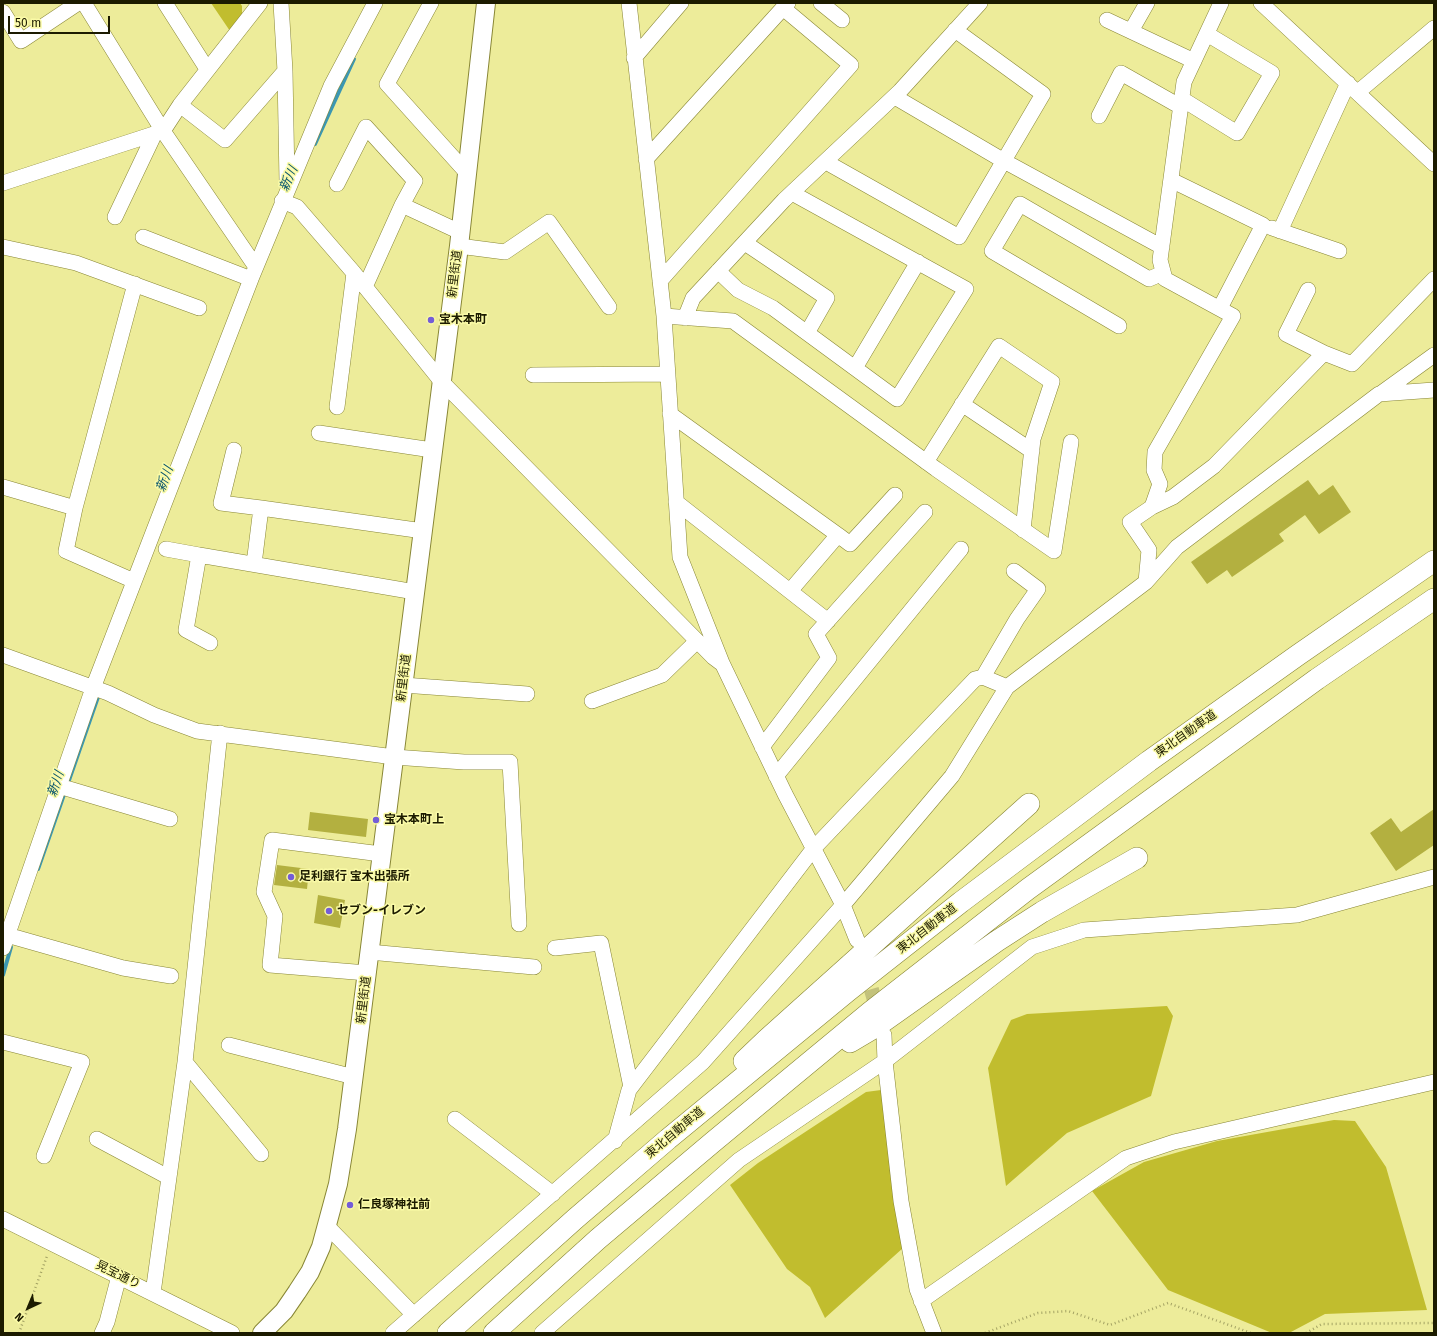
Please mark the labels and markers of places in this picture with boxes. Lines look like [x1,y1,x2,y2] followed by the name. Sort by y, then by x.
[439,313,487,327] place label: 宝木本町
[426,315,436,325] marker: 宝木本町
[384,813,444,827] place label: 宝木本町上
[371,815,381,825] marker: 宝木本町上
[299,870,410,884] place label: 足利銀行 宝木出張所
[286,872,296,882] marker: 足利銀行 宝木出張所
[337,904,426,918] place label: セブン-イレブン
[324,906,334,916] marker: セブン-イレブン
[358,1198,430,1212] place label: 仁良塚神社前
[345,1200,355,1210] marker: 仁良塚神社前

